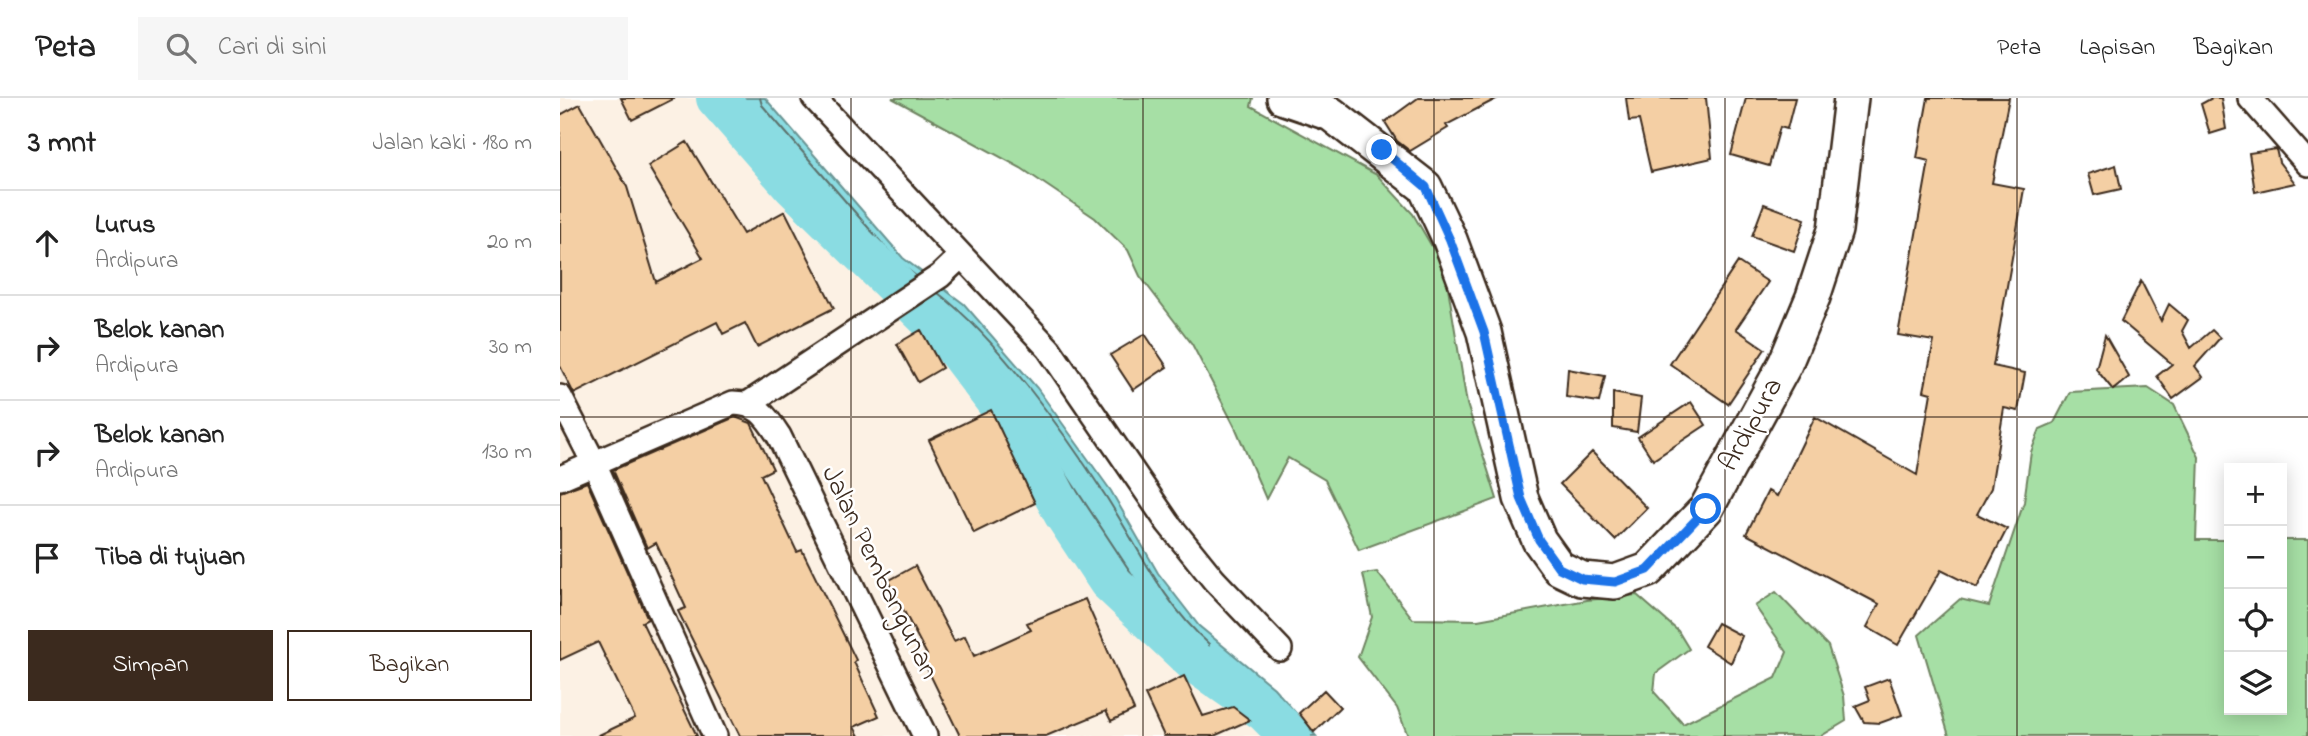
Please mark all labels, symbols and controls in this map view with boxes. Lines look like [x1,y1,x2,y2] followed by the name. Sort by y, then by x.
[138,17,628,80] search box
[35,24,96,72] text: Peta
[162,29,200,67] icon: search
[218,29,327,67] text: Cari di sini
[1997,31,2041,66] text: Peta
[2079,31,2155,66] text: Lapisan
[2193,31,2273,66] text: Bagikan
[28,122,96,166] text: 3 mnt
[372,127,532,160] text: Jalan kaki · 180 m
[1366,134,1397,165] route end
[95,207,156,245] text: Lurus
[28,224,66,262] icon: ahead
[487,226,532,259] text: 20 m
[95,245,179,278] text: Ardipura
[95,312,224,350] text: Belok kanan
[28,329,66,367] icon: right
[489,331,532,364] text: 30 m
[95,350,179,383] text: Ardipura
[1709,371,1795,479] street label: Ardipura
[95,417,224,455] text: Belok kanan
[28,434,66,472] icon: right
[482,436,532,469] text: 130 m
[95,455,179,488] text: Ardipura
[809,459,949,687] street label: Jalan Pembangunan
[2224,463,2287,715] map controls
[2224,463,2287,526] button: +
[1690,493,1721,524] route start
[2224,526,2287,589] button: −
[28,539,66,577] icon: arrive
[95,539,245,577] text: Tiba di tujuan
[2224,589,2287,652] button: locate
[28,630,273,701] button: Simpan
[287,630,532,701] button: Bagikan
[2224,652,2287,715] button: layers

